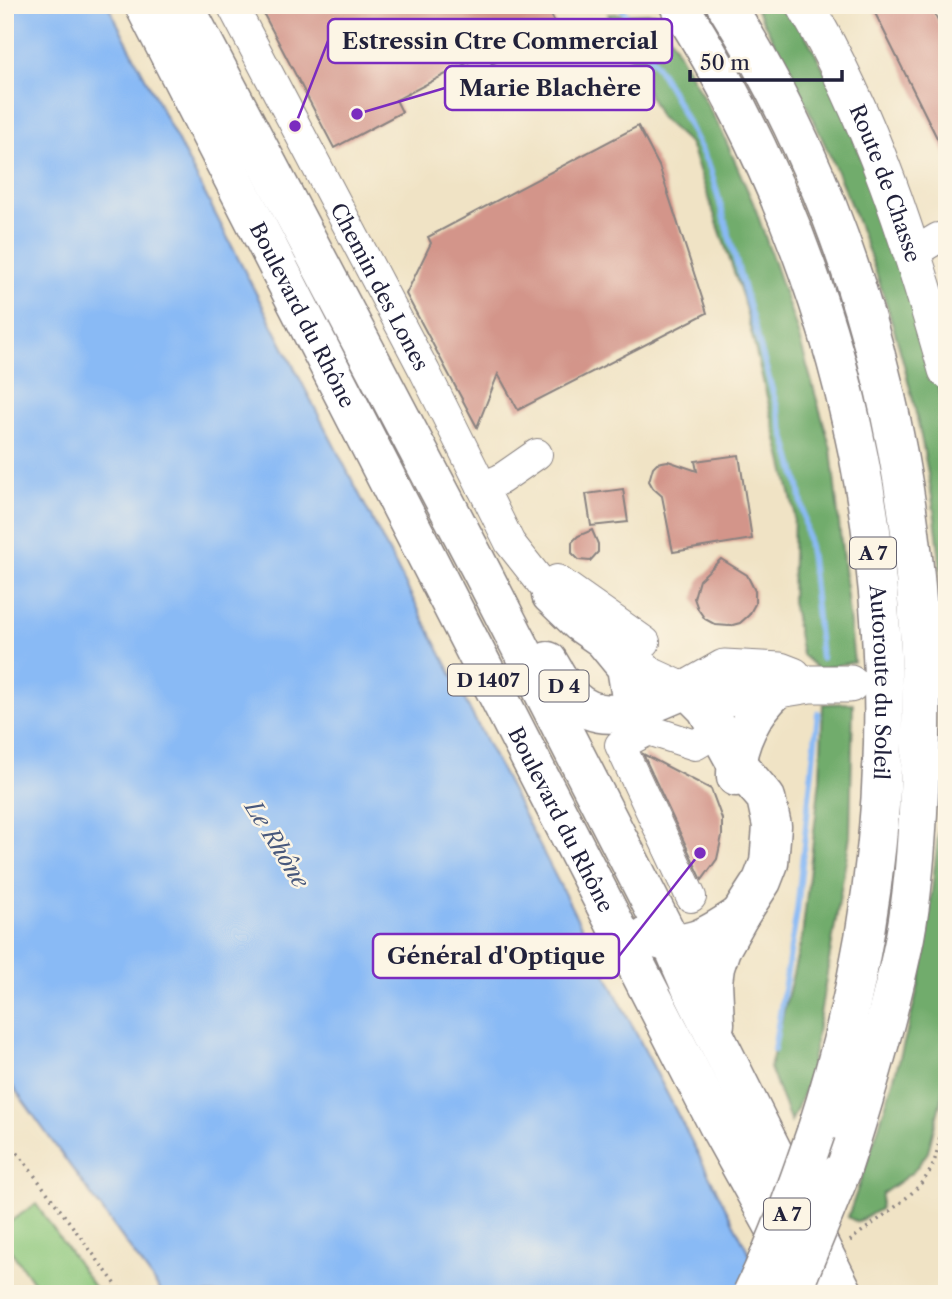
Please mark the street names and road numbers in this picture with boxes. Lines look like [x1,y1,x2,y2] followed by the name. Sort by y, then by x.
[845,100,926,265] street label: Route de Chasse
[326,198,434,375] street label: Chemin des Lones
[245,218,360,411] street label: Boulevard du Rhône
[850,538,896,568] road number: A 7
[865,583,896,780] street label: Autoroute du Soleil
[448,664,528,695] road number: D 1407
[540,670,588,702] road number: D 4
[504,723,619,916] street label: Boulevard du Rhône
[764,1198,810,1230] road number: A 7

